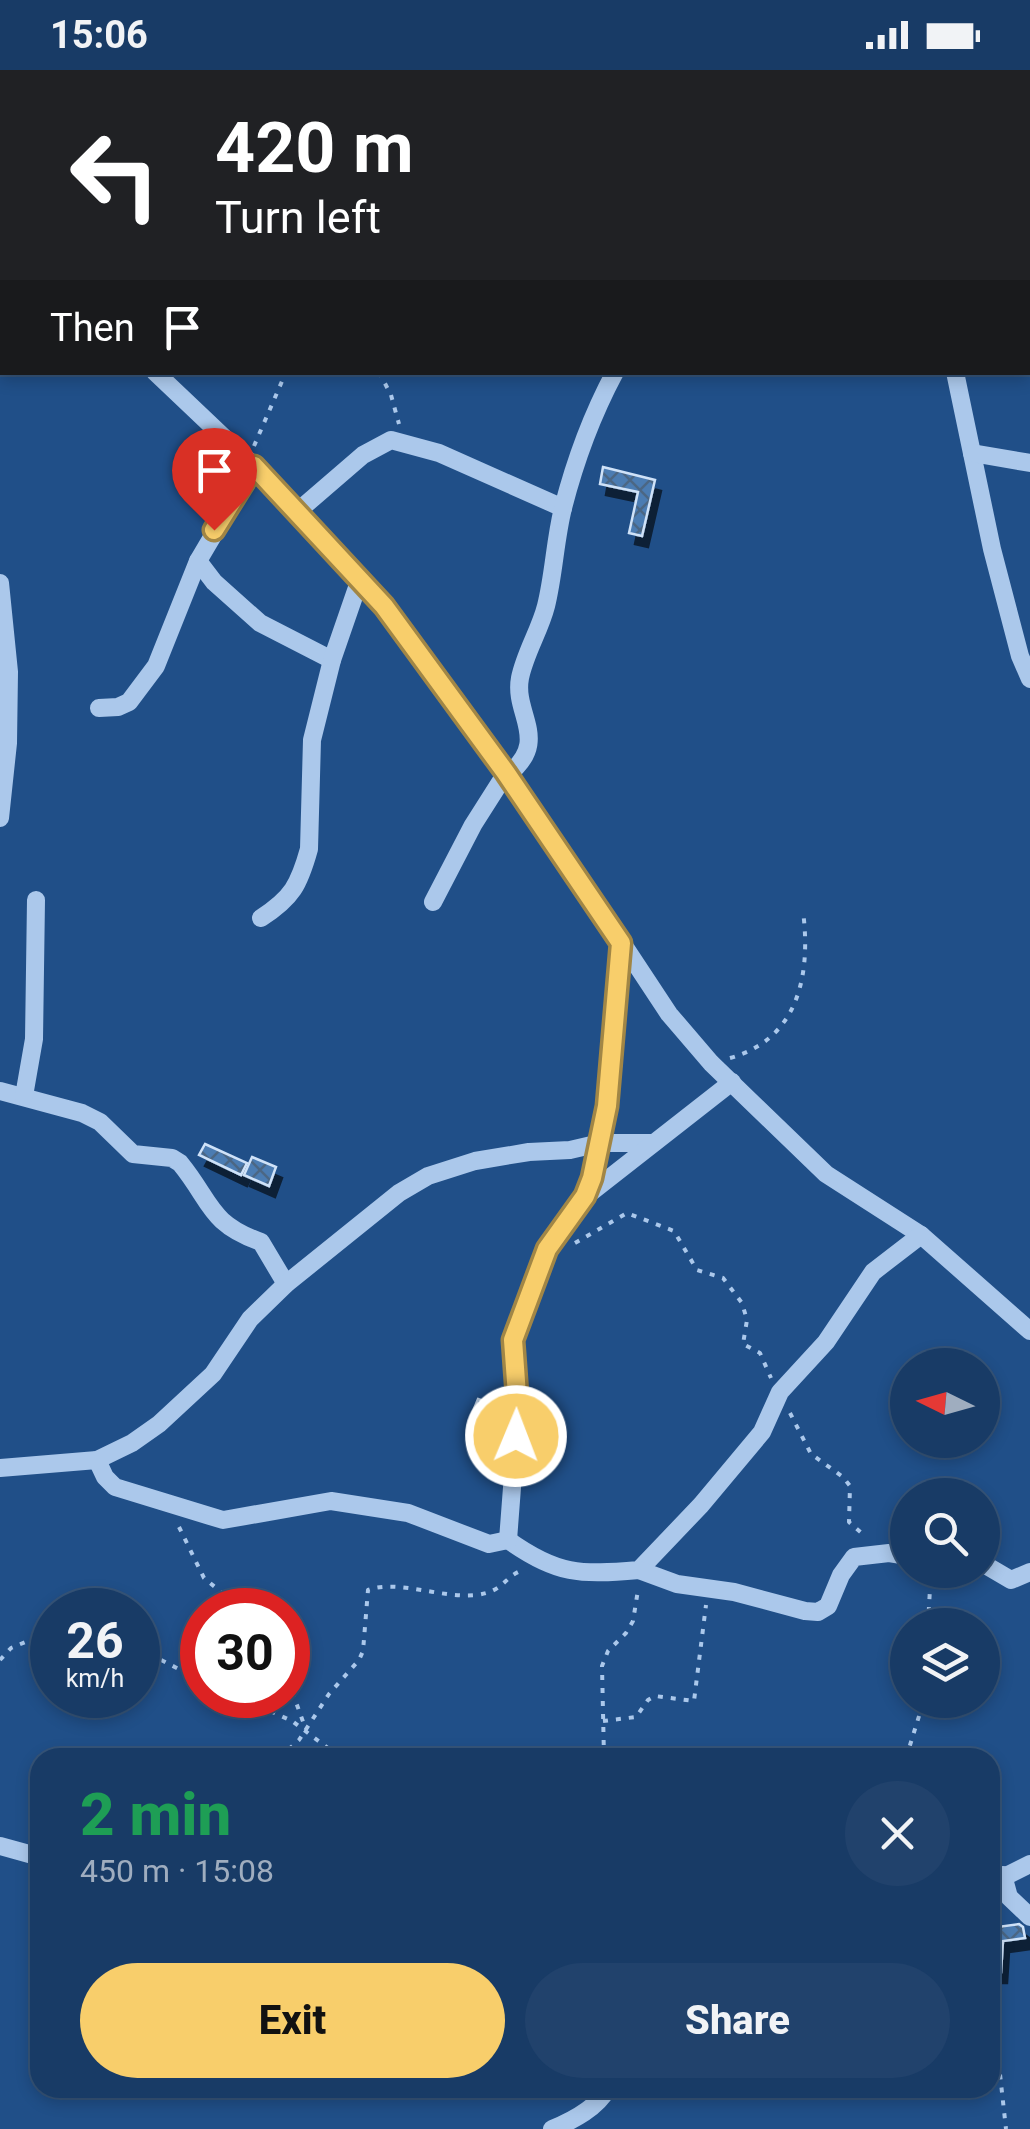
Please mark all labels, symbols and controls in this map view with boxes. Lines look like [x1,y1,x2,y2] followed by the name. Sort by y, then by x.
[50,13,148,57] text: 15:06
[215,107,414,189] text: 420 m
[50,110,180,240] icon: left
[215,191,381,244] text: Turn left
[155,300,210,355] icon: arrive
[50,306,135,350] text: Then
[172,428,257,531] pin
[187,443,242,498] icon: arrive
[890,1348,1000,1458] north arrow
[890,1348,1000,1718] map controls
[464,1384,568,1488] position arrow
[890,1478,1000,1588] button: search
[180,1588,310,1718] speed limit sign: 30
[890,1608,1000,1718] button: layers
[66,1612,124,1670] text: 26
[66,1664,124,1693] text: km/h
[80,1779,231,1850] text: 2 min
[845,1781,950,1886] button: close
[80,1852,274,1890] text: 450 m · 15:08
[80,1963,505,2078] button: Exit
[525,1963,950,2078] button: Share

